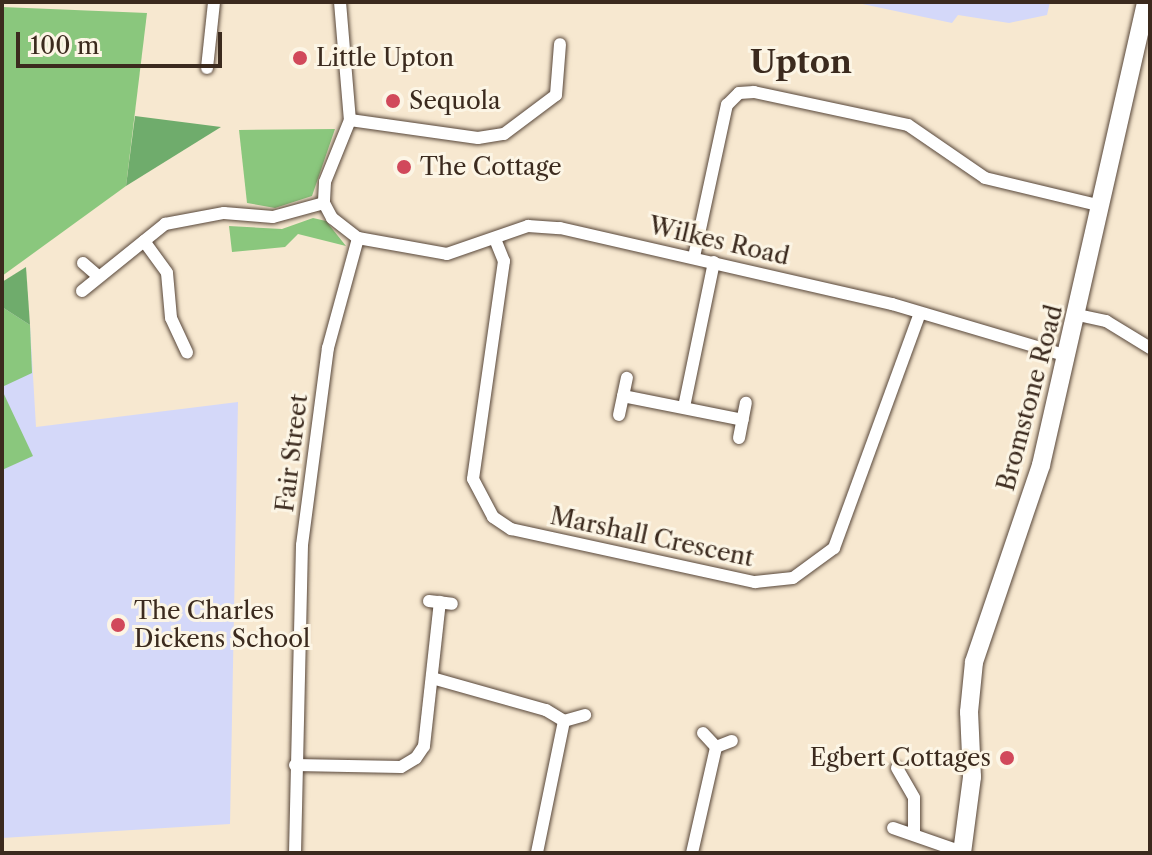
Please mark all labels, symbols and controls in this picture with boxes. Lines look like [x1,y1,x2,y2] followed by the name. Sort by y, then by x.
[20,16,226,66] scale bar
[30,31,99,60] text: 100 m
[750,43,852,81] district label: Upton
[316,44,454,72] place label: Little Upton
[291,49,309,67] marker: Little Upton
[409,87,501,115] place label: Sequola
[384,92,402,110] marker: Sequola
[420,153,562,181] place label: The Cottage
[395,158,413,176] marker: The Cottage
[646,211,792,271] street label: Wilkes Road
[991,302,1069,494] street label: Bromstone Road
[270,392,314,514] street label: Fair Street
[548,501,756,573] street label: Marshall Crescent
[134,597,310,653] place label: The Charles Dickens School
[109,616,127,634] marker: The Charles Dickens School
[810,744,991,772] place label: Egbert Cottages
[998,749,1016,767] marker: Egbert Cottages

